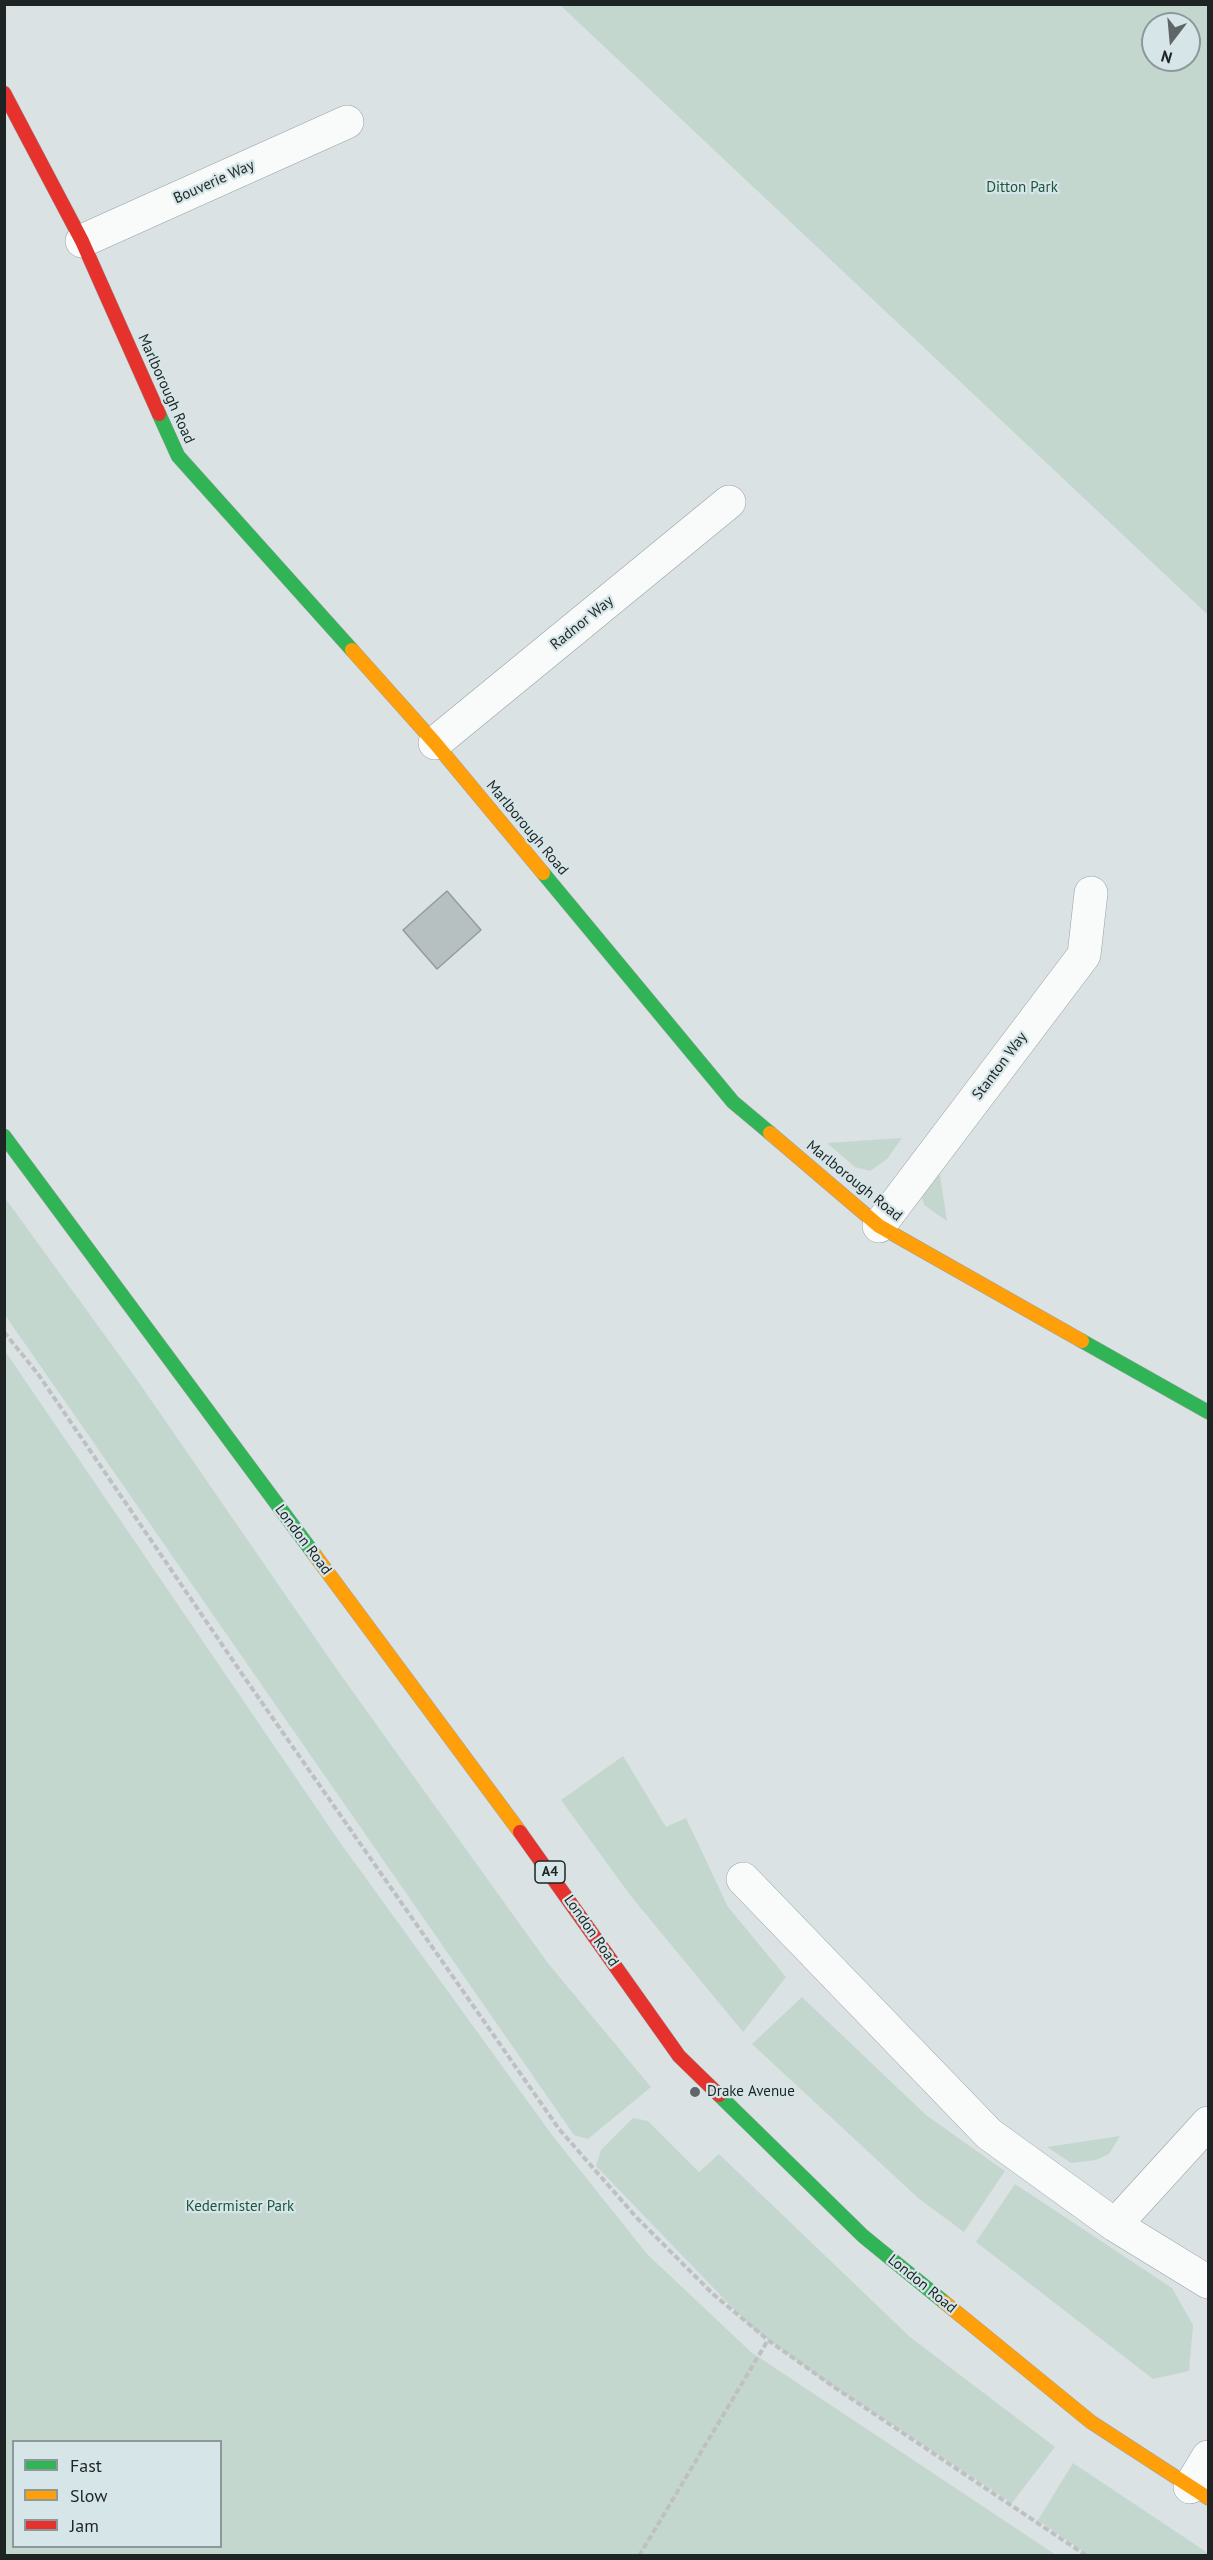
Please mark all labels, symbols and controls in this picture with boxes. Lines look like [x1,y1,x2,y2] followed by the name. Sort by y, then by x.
[1141,12,1201,72] north arrow
[1159,46,1174,68] text: N
[171,156,257,208] street label: Bouverie Way
[986,179,1058,197] park label: Ditton Park
[134,331,198,447] street label: Marlborough Road
[547,592,617,654] street label: Radnor Way
[482,777,572,879] street label: Marlborough Road
[969,1029,1031,1103] street label: Stanton Way
[802,1137,906,1225] street label: Marlborough Road
[271,1501,335,1579] street label: London Road
[535,1861,565,1883] road number: A4
[560,1892,622,1970] street label: London Road
[707,2083,795,2101] place label: Drake Avenue
[688,2085,702,2099] marker: Drake Avenue
[186,2198,294,2216] park label: Kedermister Park
[884,2251,960,2317] street label: London Road
[12,2440,222,2548] legend
[70,2454,102,2477] text: Fast
[70,2484,108,2507] text: Slow
[70,2514,99,2537] text: Jam

